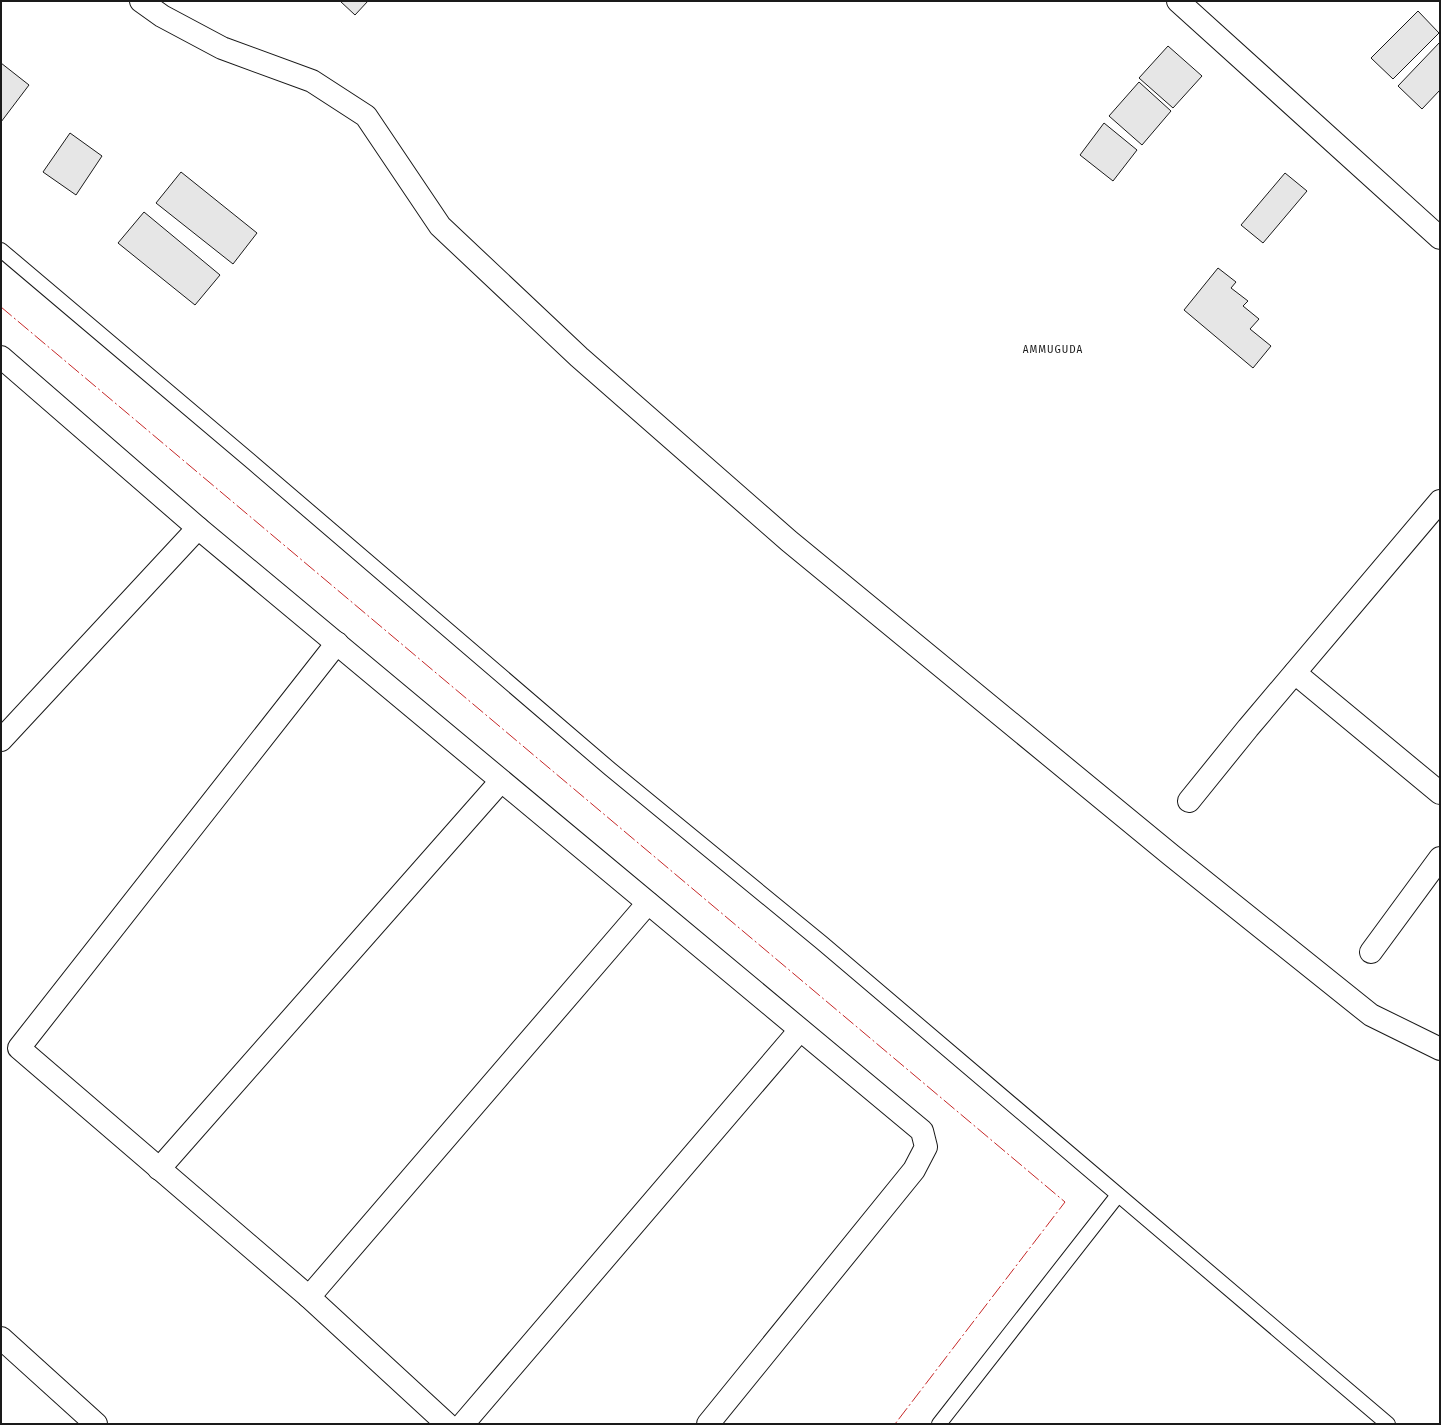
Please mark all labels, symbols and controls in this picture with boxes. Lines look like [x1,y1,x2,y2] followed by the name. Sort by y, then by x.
[1023,343,1083,356] district label: AMMUGUDA

